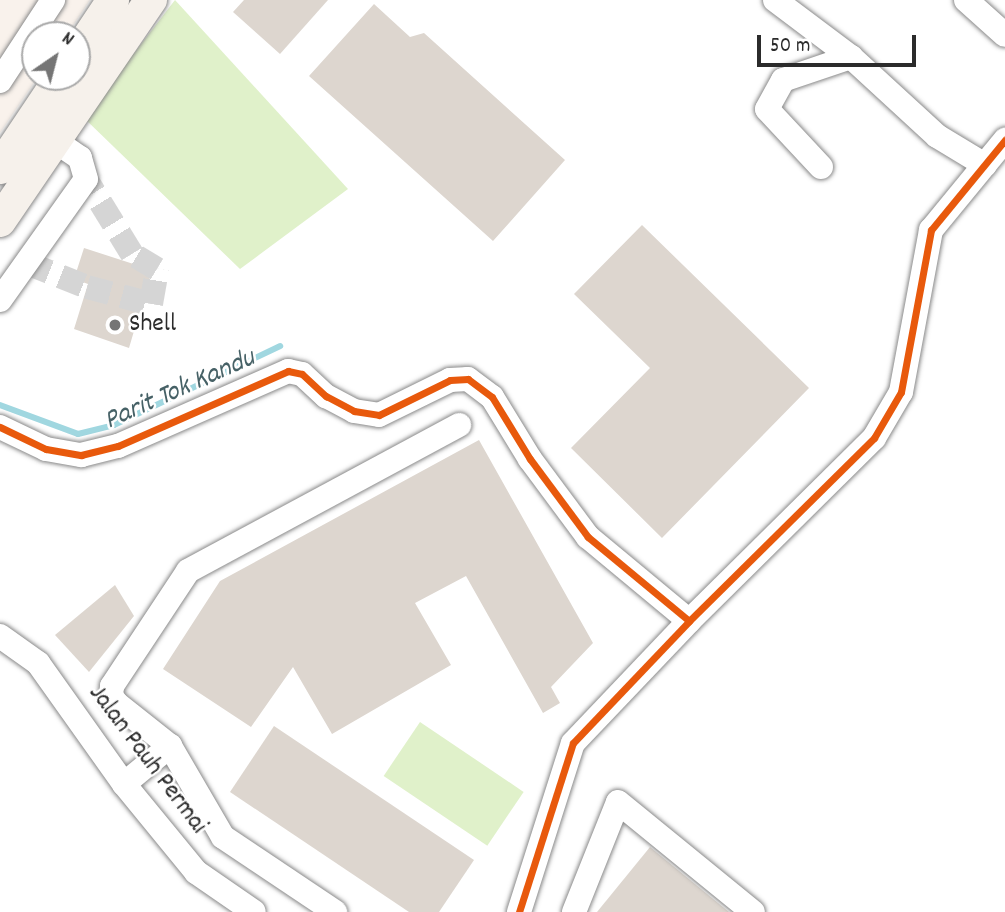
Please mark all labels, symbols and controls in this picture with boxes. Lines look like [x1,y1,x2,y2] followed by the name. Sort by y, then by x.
[21,21,91,91] north arrow
[760,21,919,65] scale bar
[56,26,79,54] text: N
[770,32,810,62] text: 50 m
[129,309,176,341] place label: Shell
[107,317,123,333] marker: Shell
[99,343,261,439] water label: Parit Tok Kandu
[81,679,213,841] street label: Jalan Pauh Permai

